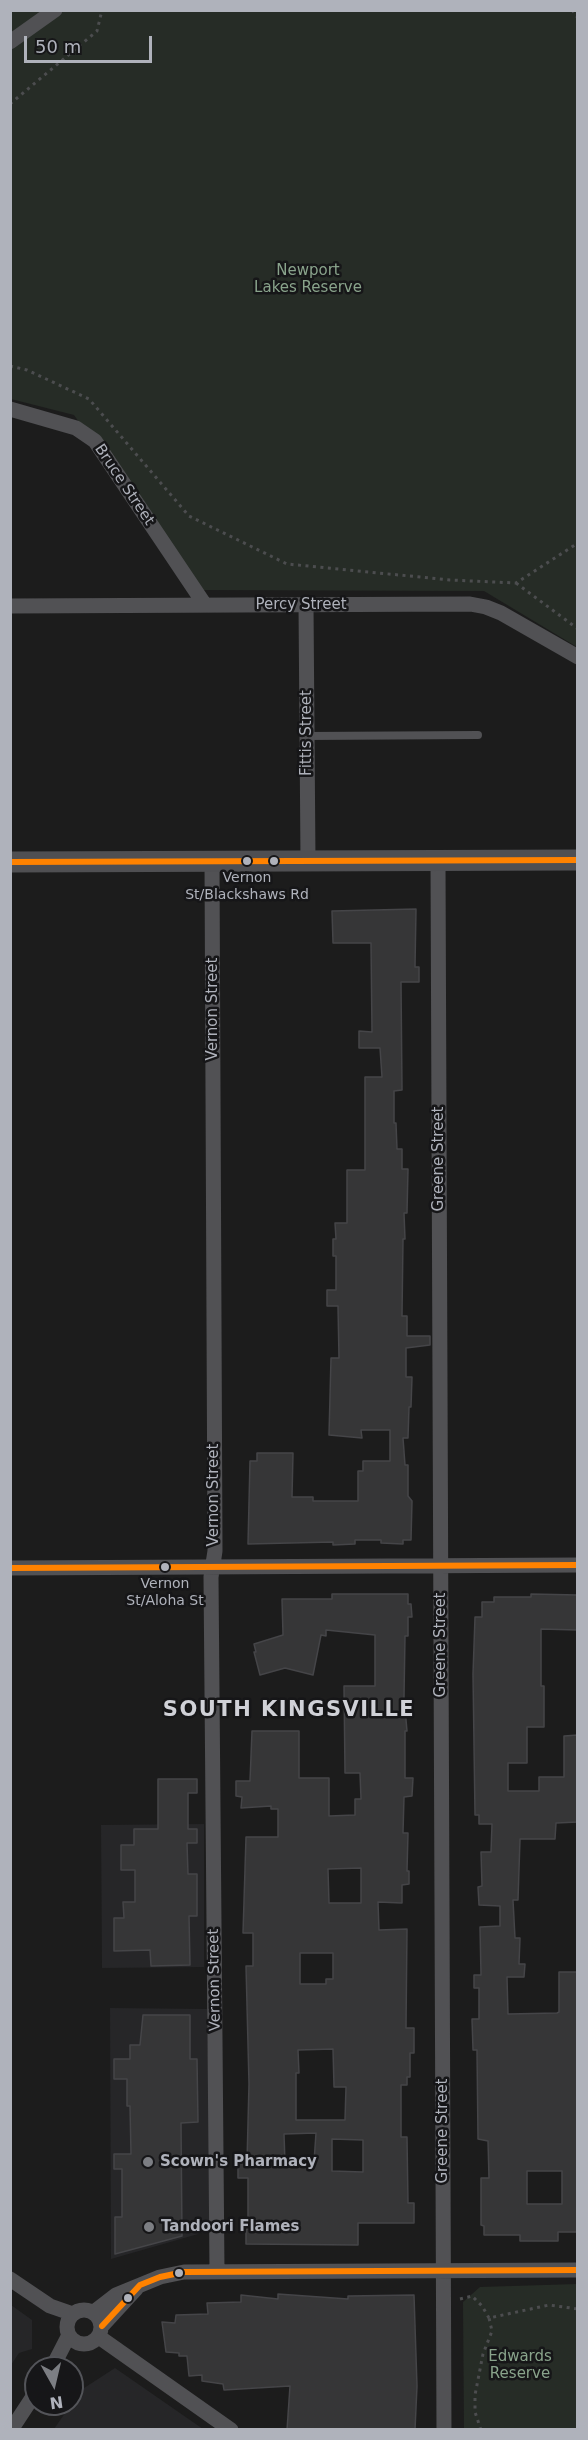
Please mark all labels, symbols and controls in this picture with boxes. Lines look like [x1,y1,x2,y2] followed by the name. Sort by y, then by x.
[27,24,154,62] scale bar
[35,36,81,57] text: 50 m
[254,262,362,297] park label: Newport Lakes Reserve
[90,441,158,529] street label: Bruce Street
[255,596,347,614] street label: Percy Street
[298,690,316,776] street label: Fittis Street
[241,855,253,867] marker: Vernon St/Blackshaws Rd
[268,855,280,867] unlabelled marker
[185,870,309,903] place label: Vernon St/Blackshaws Rd
[204,958,222,1060] street label: Vernon Street
[430,1106,448,1212] street label: Greene Street
[205,1444,223,1546] street label: Vernon Street
[159,1561,171,1573] marker: Vernon St/Aloha St
[126,1576,204,1608] place label: Vernon St/Aloha St
[432,1592,450,1698] street label: Greene Street
[163,1698,415,1724] district label: SOUTH KINGSVILLE
[205,1928,225,2032] street label: Vernon Street
[434,2078,452,2184] street label: Greene Street
[160,2153,317,2171] place label: Scown's Pharmacy
[141,2155,155,2169] marker: Scown's Pharmacy
[161,2218,299,2236] place label: Tandoori Flames
[142,2220,156,2234] marker: Tandoori Flames
[173,2267,185,2279] unlabelled marker
[122,2292,134,2304] unlabelled marker
[488,2348,552,2383] park label: Edwards Reserve
[24,2356,84,2416] north arrow
[48,2392,64,2413] text: N

